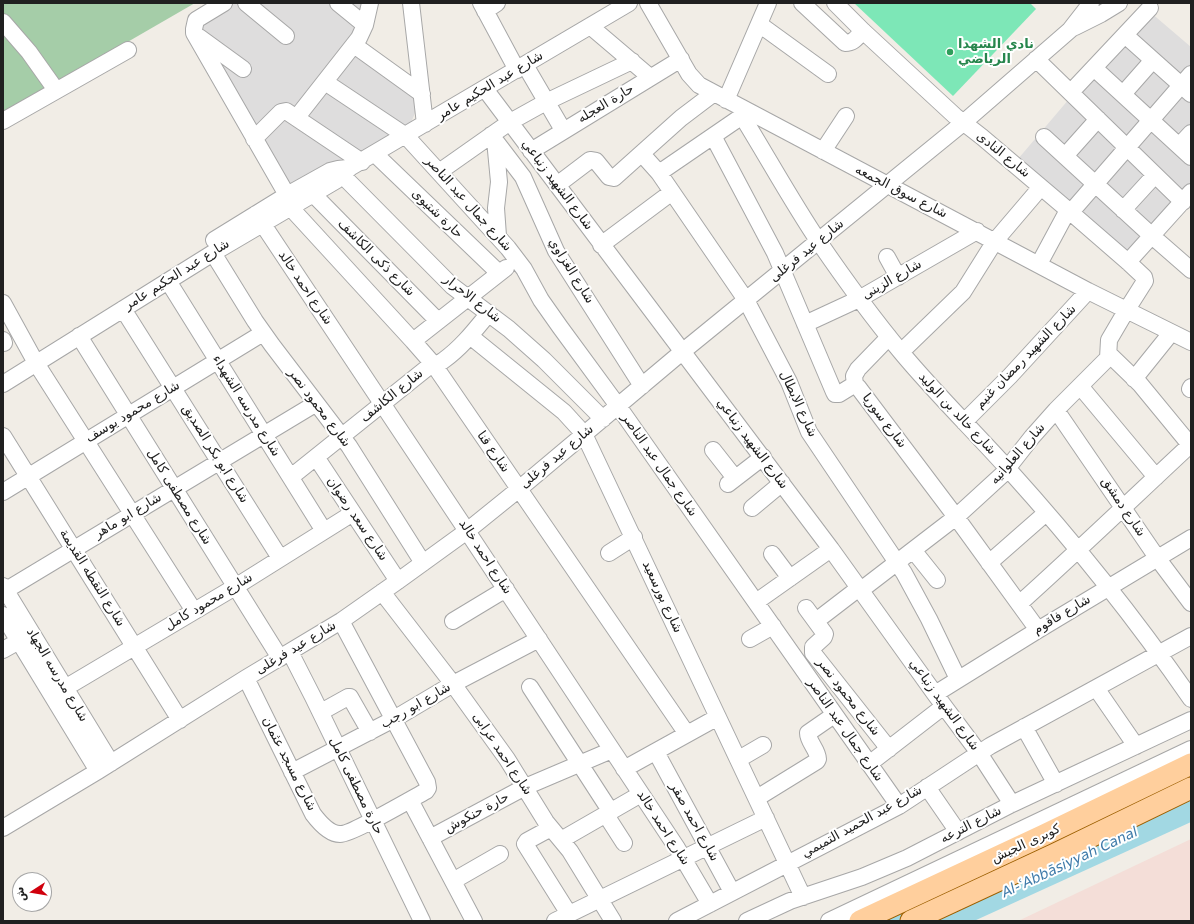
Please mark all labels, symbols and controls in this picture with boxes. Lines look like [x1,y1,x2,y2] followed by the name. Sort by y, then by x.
[958,37,1034,68] place label: نادي الشهدا الرياضي
[945,47,955,57] marker: نادي الشهدا الرياضي
[434,48,546,124] street label: شارع عبد الحكيم عامر
[575,81,637,127] street label: حارة العجله
[973,129,1033,181] street label: شارع النادى
[518,137,596,233] street label: شارع الشهيد زنباعي
[421,153,515,255] street label: شارع جمال عبد الناصر
[852,162,950,222] street label: شارع سوق الجمعه
[408,186,466,242] street label: حارة شتيوى
[334,216,418,300] street label: شارع ذكى الكاشف
[767,216,847,286] street label: شارع عيد فرغلى
[545,235,597,307] street label: شارع الغزاوي
[121,236,233,314] street label: شارع عبد الحكيم عامر
[275,248,335,328] street label: شارع احمد خالد
[859,257,925,303] street label: شارع الزينى
[440,272,504,326] street label: شارع الاحرار
[972,302,1080,412] street label: شارع الشهيد رمضان غنيم
[208,352,284,460] street label: شارع مدرسه الشهداء
[284,366,354,450] street label: شارع محمود نصر
[358,366,426,426] street label: شارع الكاشف
[776,368,820,440] street label: شارع الابطال
[915,370,999,458] street label: شارع خالد بن الوليد
[83,378,183,446] street label: شارع محمود يوسف
[858,391,910,451] street label: شارع سوريا
[713,396,791,492] street label: شارع الشهيد زنباعي
[178,402,252,506] street label: شارع ابو بكر الصديق
[618,410,700,520] street label: شارع جمال عبد الناصر
[987,420,1049,488] street label: شارع العلوانيه
[517,422,597,492] street label: شارع عيد فرغلى
[473,428,513,476] street label: شارع قنا
[143,446,215,548] street label: شارع مصطفى كامل
[323,474,391,564] street label: شارع سعد رضوان
[1097,474,1149,540] street label: شارع دمشق
[91,490,165,542] street label: شارع ابو ماهر
[455,517,515,597] street label: شارع احمد خالد
[56,526,128,630] street label: شارع النقطه القديمة
[639,559,685,635] street label: شارع بورسعيد
[162,570,256,634] street label: شارع محمود كامل
[1030,592,1094,638] street label: شارع فاقوم
[253,618,339,678] street label: شارع عيد فرغلى
[23,625,91,725] street label: شارع مدرسه الجهاد
[813,655,883,739] street label: شارع محمود نصر
[906,656,982,754] street label: شارع الشهيد زنباعي
[804,675,886,785] street label: شارع جمال عبد الناصر
[378,680,454,732] street label: شارع ابو رجب
[469,710,535,798] street label: شارع احمد عرابى
[259,714,319,814] street label: شارع مسجد عثمان
[326,735,386,837] street label: حارة مصطفى كامل
[666,780,722,864] street label: شارع احمد صقر
[799,782,925,862] street label: شارع عبد الحميد التميمي
[633,788,693,868] street label: شارع احمد خالد
[442,789,512,837] street label: حارة حنكوش
[938,803,1004,847] street label: شارع الترعه
[989,821,1063,867] street label: كوبرى الجيش
[999,824,1141,902] water label: Al-ʿAbbāsiyyah Canal
[12,872,52,912] north arrow
[13,886,29,903] text: ش

